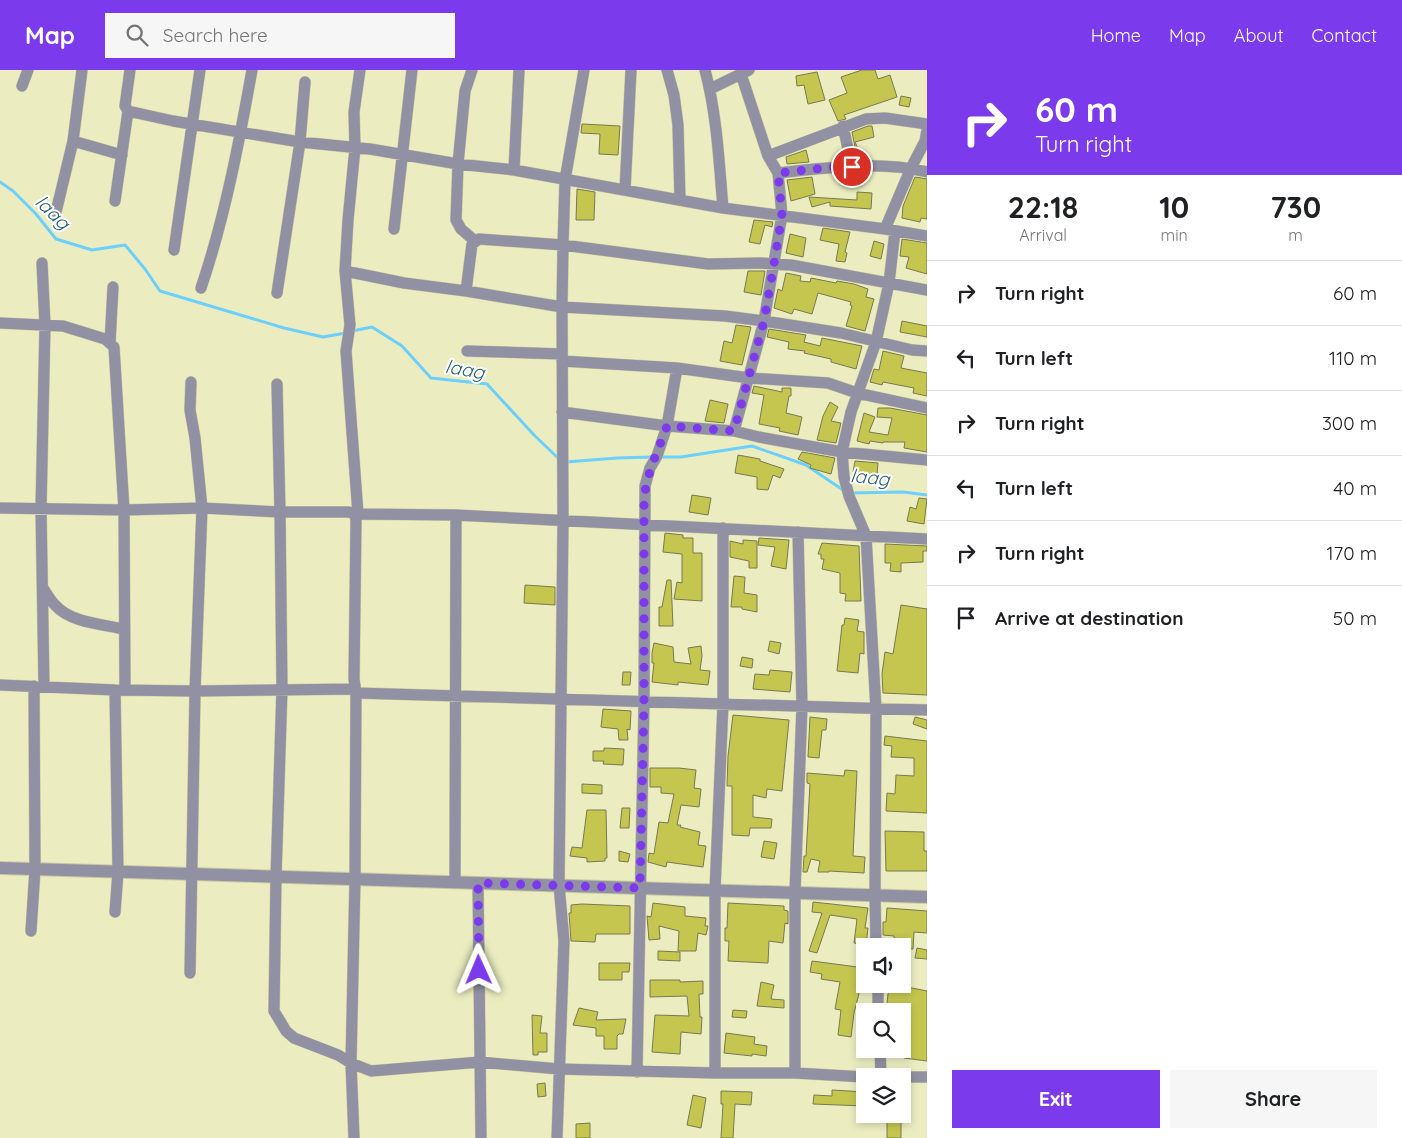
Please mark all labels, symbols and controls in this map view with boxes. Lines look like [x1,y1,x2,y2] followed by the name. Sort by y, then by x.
[105,13,455,58] search box
[25,20,75,50] text: Map
[123,21,151,49] icon: search
[163,23,268,47] text: Search here
[1091,24,1141,47] text: Home
[1169,24,1206,47] text: Map
[1234,24,1284,47] text: About
[1312,24,1377,47] text: Contact
[1035,87,1118,131] text: 60 m
[952,90,1017,155] icon: right
[1035,130,1132,158] text: Turn right
[831,146,873,188] pin
[838,153,866,181] icon: arrive
[1008,188,1078,226] text: 22:18
[1159,188,1189,226] text: 10
[1270,188,1321,226] text: 730
[30,190,76,235] water label: laag
[1019,225,1067,245] text: Arrival
[1161,225,1188,245] text: min
[1288,225,1303,245] text: m
[952,279,980,307] icon: right
[995,281,1084,305] text: Turn right
[1333,281,1377,305] text: 60 m
[952,344,980,372] icon: left
[995,346,1073,370] text: Turn left
[1329,346,1377,370] text: 110 m
[443,354,488,384] water label: laag
[952,409,980,437] icon: right
[995,411,1084,435] text: Turn right
[1322,411,1377,435] text: 300 m
[849,463,892,491] water label: laag
[952,474,980,502] icon: left
[995,476,1073,500] text: Turn left
[1333,476,1377,500] text: 40 m
[952,539,980,567] icon: right
[995,541,1084,565] text: Turn right
[1326,541,1377,565] text: 170 m
[952,604,980,632] icon: arrive
[995,606,1184,630] text: Arrive at destination
[1333,606,1377,630] text: 50 m
[856,938,911,1123] map controls
[856,938,911,993] button: sound
[452,943,504,995] position arrow
[856,1003,911,1058] button: search
[856,1068,911,1123] button: layers
[952,1070,1160,1128] button: Exit
[1170,1070,1377,1128] button: Share

